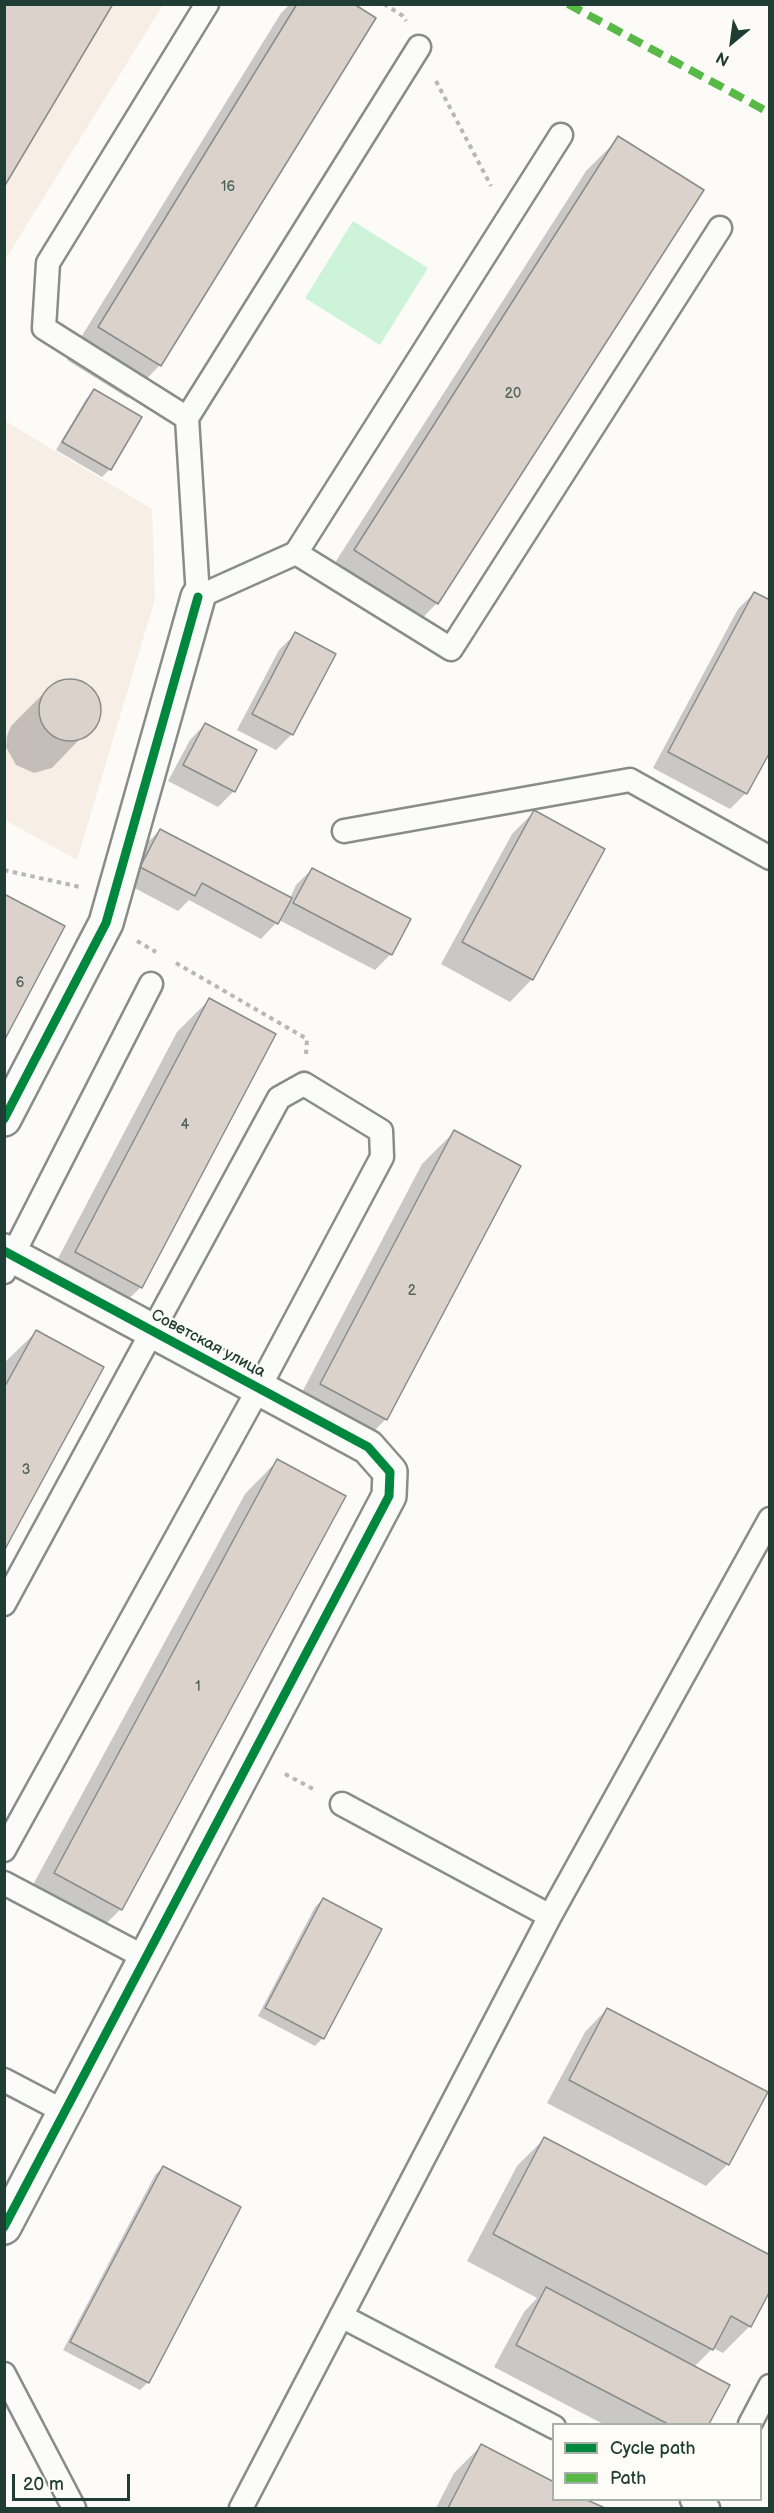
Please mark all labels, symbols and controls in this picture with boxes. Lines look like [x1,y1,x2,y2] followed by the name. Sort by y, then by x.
[702,12,762,72] north arrow
[713,47,733,69] text: N
[221,179,235,195] house number: 16
[505,386,521,402] house number: 20
[16,975,24,991] house number: 6
[181,1117,189,1133] house number: 4
[408,1283,416,1299] house number: 2
[148,1306,268,1382] street label: Советская улица
[22,1462,30,1478] house number: 3
[195,1679,201,1695] house number: 1
[552,2423,762,2501] legend
[610,2438,696,2459] text: Cycle path
[15,2462,134,2500] scale bar
[610,2468,646,2489] text: Path
[23,2474,64,2495] text: 20 m

